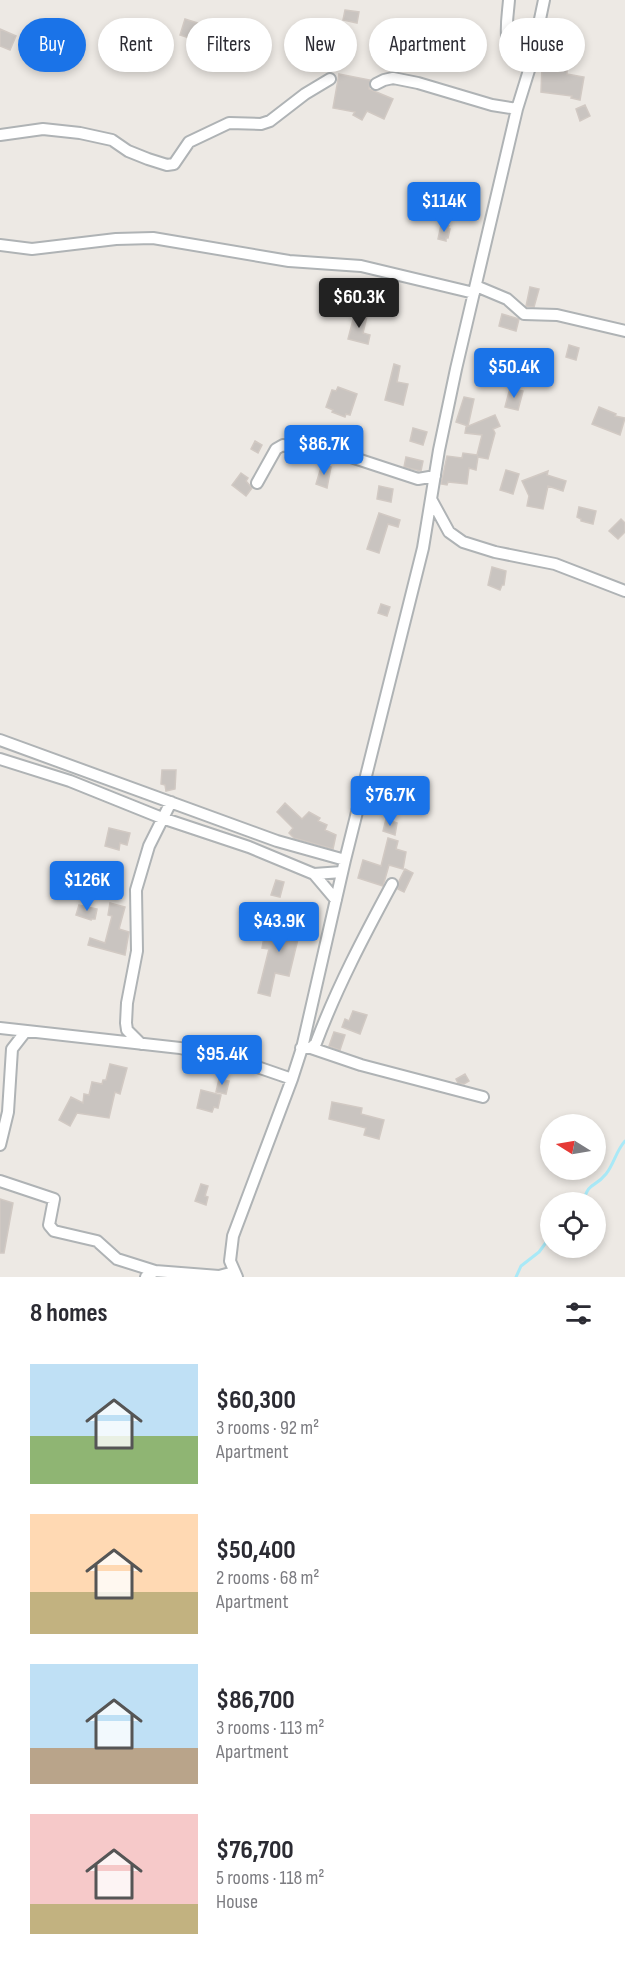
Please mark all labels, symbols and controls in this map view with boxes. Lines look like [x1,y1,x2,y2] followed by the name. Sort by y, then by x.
[18,18,86,72] chip: Buy
[98,18,174,72] chip: Rent
[186,18,272,72] chip: Filters
[284,18,357,72] chip: New
[369,18,487,72] chip: Apartment
[499,18,585,72] chip: House
[402,182,486,233] pin: $114K
[421,189,467,213] text: $114K
[310,278,408,329] pin: $60.3K
[333,285,385,309] text: $60.3K
[465,348,563,399] pin: $50.4K
[488,355,540,379] text: $50.4K
[275,425,373,476] pin: $86.7K
[298,432,350,456] text: $86.7K
[341,776,439,827] pin: $76.7K
[365,783,415,807] text: $76.7K
[45,861,129,912] pin: $126K
[64,868,110,892] text: $126K
[230,902,328,953] pin: $43.9K
[253,909,305,933] text: $43.9K
[173,1035,271,1086] pin: $95.4K
[196,1042,248,1066] text: $95.4K
[540,1114,606,1180] north arrow
[540,1114,606,1258] map controls
[540,1192,606,1258] button: locate
[562,1297,595,1330] icon: filters
[30,1298,108,1329] text: 8 homes
[216,1385,296,1416] text: $60,300
[78,1388,150,1460] icon: home
[216,1416,319,1440] text: 3 rooms · 92 m²
[216,1440,289,1464] text: Apartment
[216,1535,296,1566] text: $50,400
[78,1538,150,1610] icon: home
[216,1566,320,1590] text: 2 rooms · 68 m²
[216,1590,289,1614] text: Apartment
[216,1685,295,1716] text: $86,700
[78,1688,150,1760] icon: home
[216,1716,325,1740] text: 3 rooms · 113 m²
[216,1740,289,1764] text: Apartment
[216,1835,294,1866] text: $76,700
[78,1838,150,1910] icon: home
[216,1866,325,1890] text: 5 rooms · 118 m²
[216,1890,258,1914] text: House

